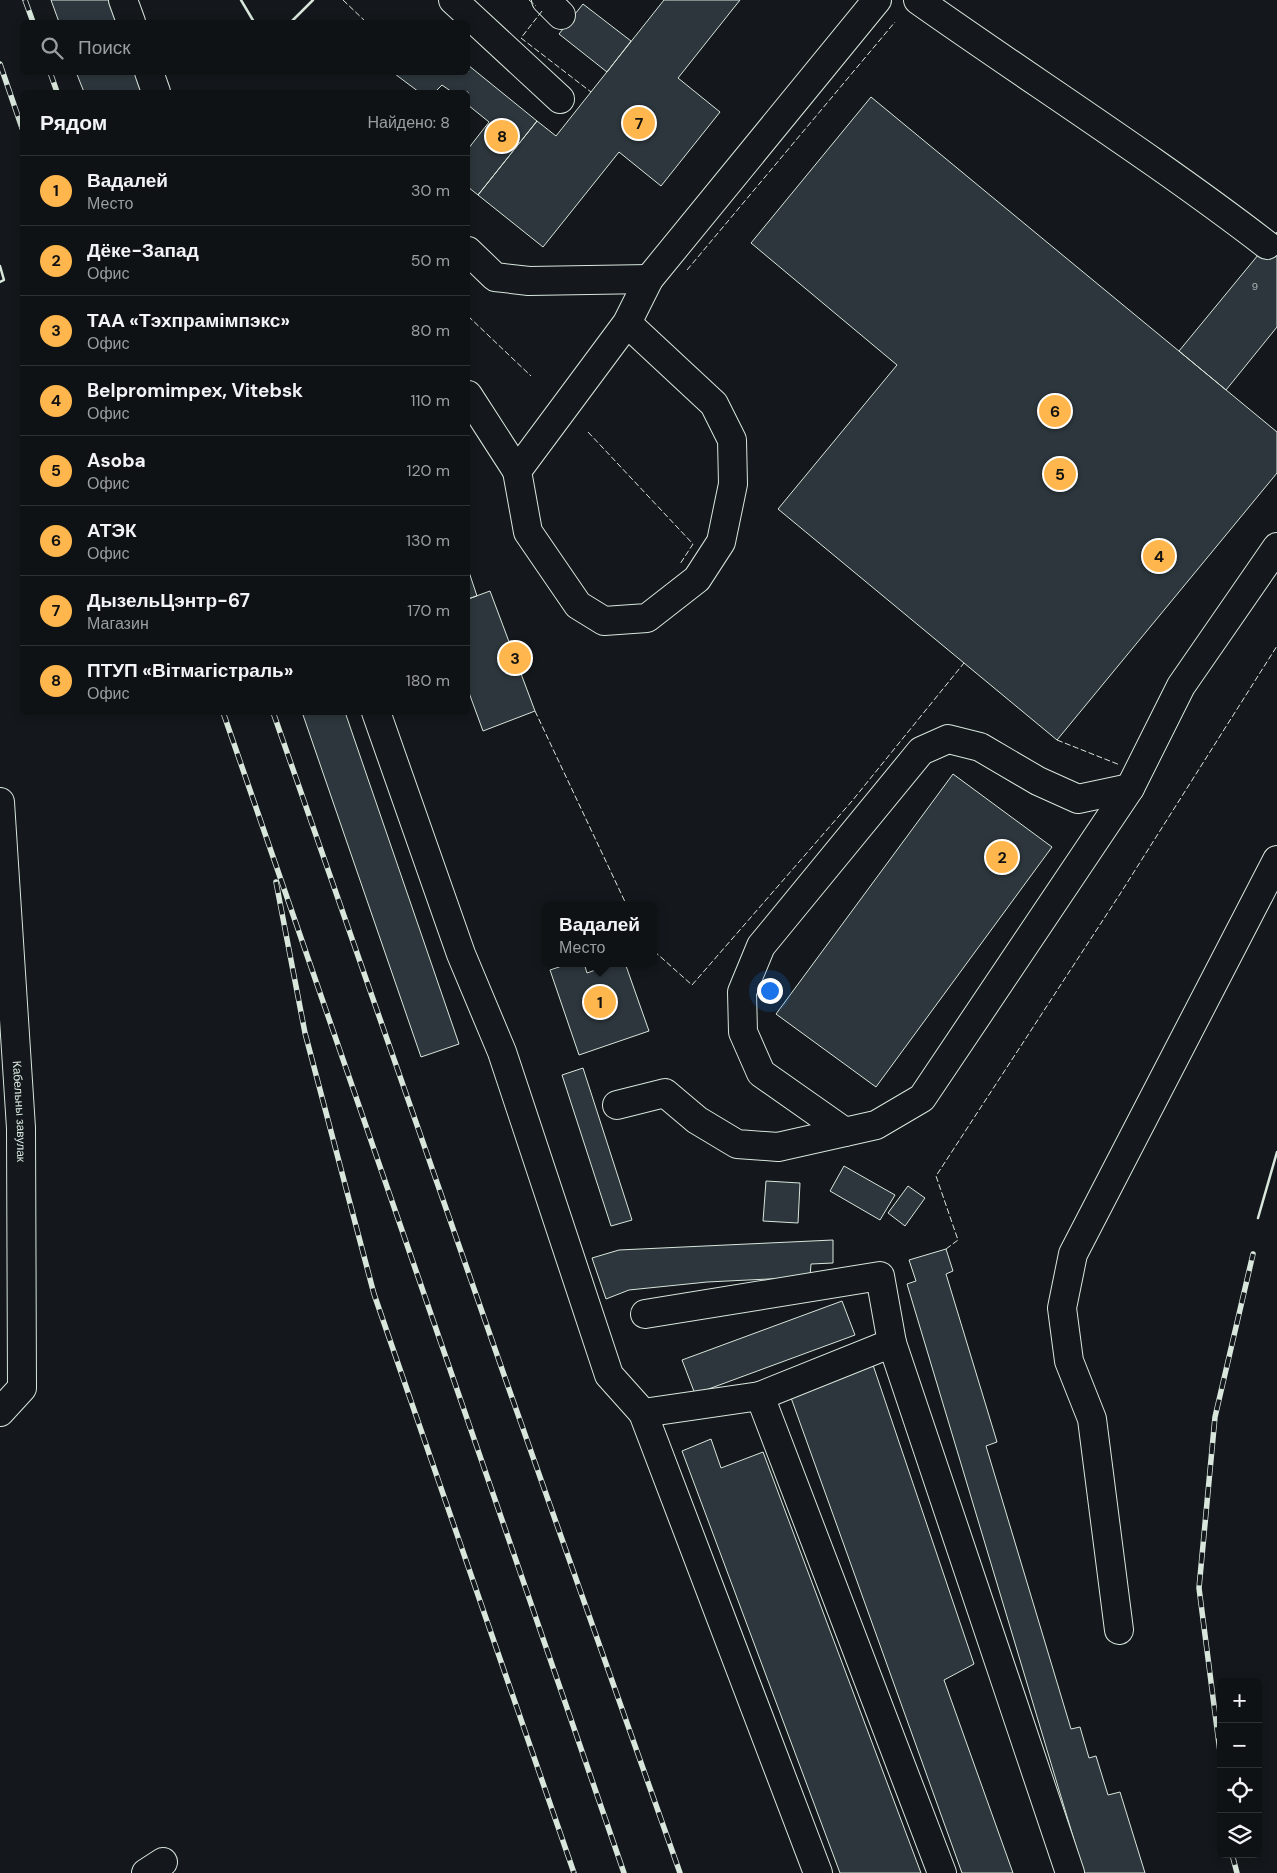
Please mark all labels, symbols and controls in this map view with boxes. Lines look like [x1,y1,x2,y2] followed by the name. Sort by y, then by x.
[20,20,470,75] search box
[38,34,66,62] icon: search
[78,35,131,60] text: Поиск
[623,104,655,142] pin: 7
[40,109,107,137] text: Рядом
[367,112,450,133] text: Найдено: 8
[486,117,518,155] pin: 8
[87,168,168,193] text: Вадалей
[53,180,59,201] text: 1
[411,180,450,201] text: 30 m
[87,193,133,214] text: Место
[87,238,199,263] text: Дёке-Запад
[51,250,61,271] text: 2
[411,250,450,271] text: 50 m
[87,263,130,284] text: Офис
[1252,280,1258,293] house number: 9
[87,308,290,333] text: ТАА «Тэхпрамімпэкс»
[51,320,61,341] text: 3
[411,320,450,341] text: 80 m
[87,333,130,354] text: Офис
[87,378,303,403] text: Belpromimpex, Vitebsk
[51,390,61,411] text: 4
[411,390,450,411] text: 110 m
[1039,392,1071,430] pin: 6
[87,403,130,424] text: Офис
[87,448,146,473] text: Asoba
[1044,455,1076,493] pin: 5
[51,460,61,481] text: 5
[406,460,450,481] text: 120 m
[87,473,130,494] text: Офис
[87,518,137,543] text: АТЭК
[51,530,61,551] text: 6
[406,530,450,551] text: 130 m
[1143,537,1175,575] pin: 4
[87,543,130,564] text: Офис
[87,588,250,613] text: ДызельЦэнтр-67
[52,600,60,621] text: 7
[407,600,450,621] text: 170 m
[87,613,149,634] text: Магазин
[499,639,531,677] pin: 3
[87,658,293,683] text: ПТУП «Вітмагістраль»
[51,670,61,691] text: 8
[406,670,450,691] text: 180 m
[87,683,130,704] text: Офис
[986,838,1018,876] pin: 2
[542,902,657,967] popup
[559,912,640,937] text: Вадалей
[559,937,605,958] text: Место
[757,978,783,1004] your location
[584,983,616,1021] pin: 1
[9,1060,29,1163] street label: Кабельны завулак
[1217,1678,1262,1858] map controls
[1217,1678,1262,1723] button: +
[1217,1723,1262,1768] button: −
[1217,1768,1262,1813] button: locate
[1217,1813,1262,1858] button: layers

